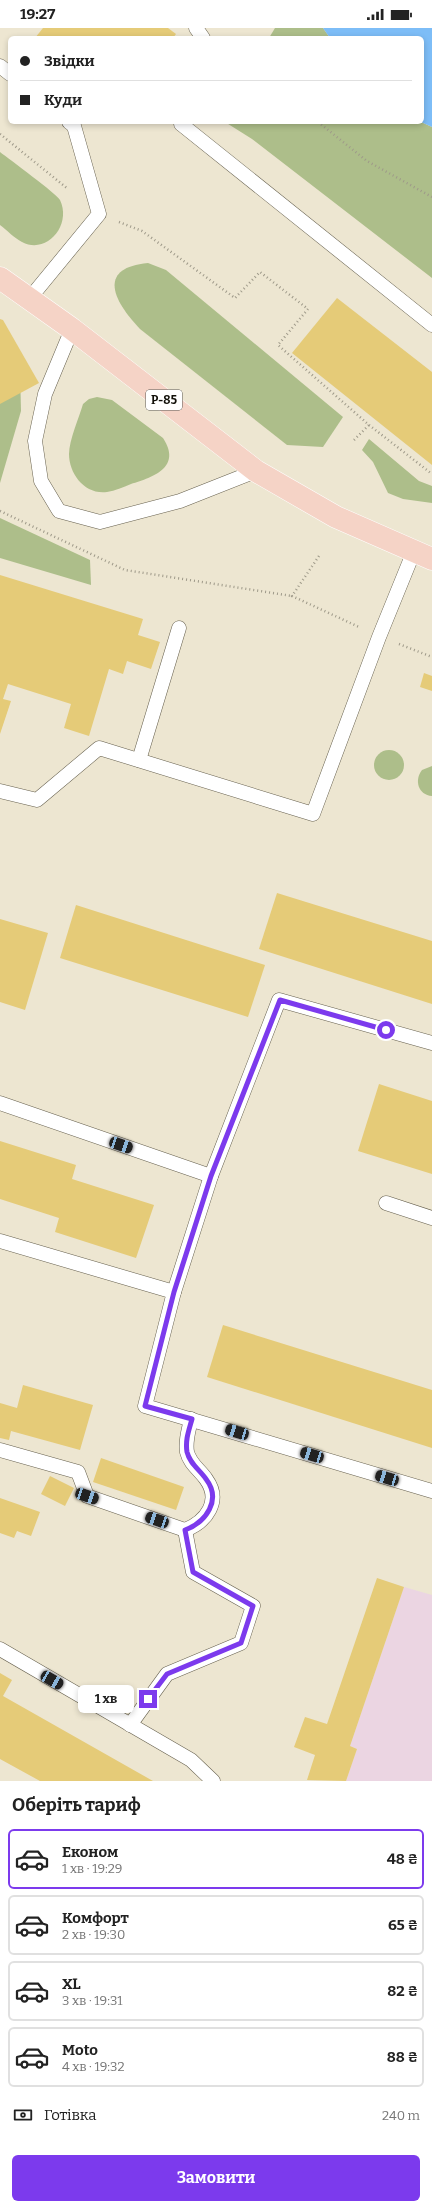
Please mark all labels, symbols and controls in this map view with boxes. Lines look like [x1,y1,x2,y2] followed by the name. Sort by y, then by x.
[20,5,55,23] text: 19:27
[44,52,95,70] text: Звідки
[44,91,82,109] text: Куди
[146,390,182,410] road number: Р-85
[377,1021,395,1039] route start
[108,1135,134,1155] car
[224,1423,250,1441] car
[299,1446,325,1464] car
[374,1469,400,1487] car
[74,1486,100,1506] car
[144,1510,170,1530] car
[39,1669,65,1691] car
[78,1685,134,1713] callout: 1 хв
[139,1690,157,1708] route end
[95,1691,117,1706] text: 1 хв
[12,1794,141,1816] text: Оберіть тариф
[14,1841,50,1877] icon: car
[62,1843,118,1861] text: Економ
[387,1850,418,1868] text: 48 ₴
[62,1861,122,1876] text: 1 хв · 19:29
[14,1907,50,1943] icon: car
[62,1909,129,1927] text: Комфорт
[388,1916,418,1934] text: 65 ₴
[62,1927,125,1942] text: 2 хв · 19:30
[14,1973,50,2009] icon: car
[62,1975,81,1993] text: XL
[387,1982,418,2000] text: 82 ₴
[62,1993,123,2008] text: 3 хв · 19:31
[14,2039,50,2075] icon: car
[62,2041,98,2059] text: Moto
[387,2048,418,2066] text: 88 ₴
[62,2059,125,2074] text: 4 хв · 19:32
[12,2104,34,2126] icon: cash
[44,2106,96,2124] text: Готівка
[382,2108,420,2123] text: 240 m
[12,2155,420,2201] button: Замовити

